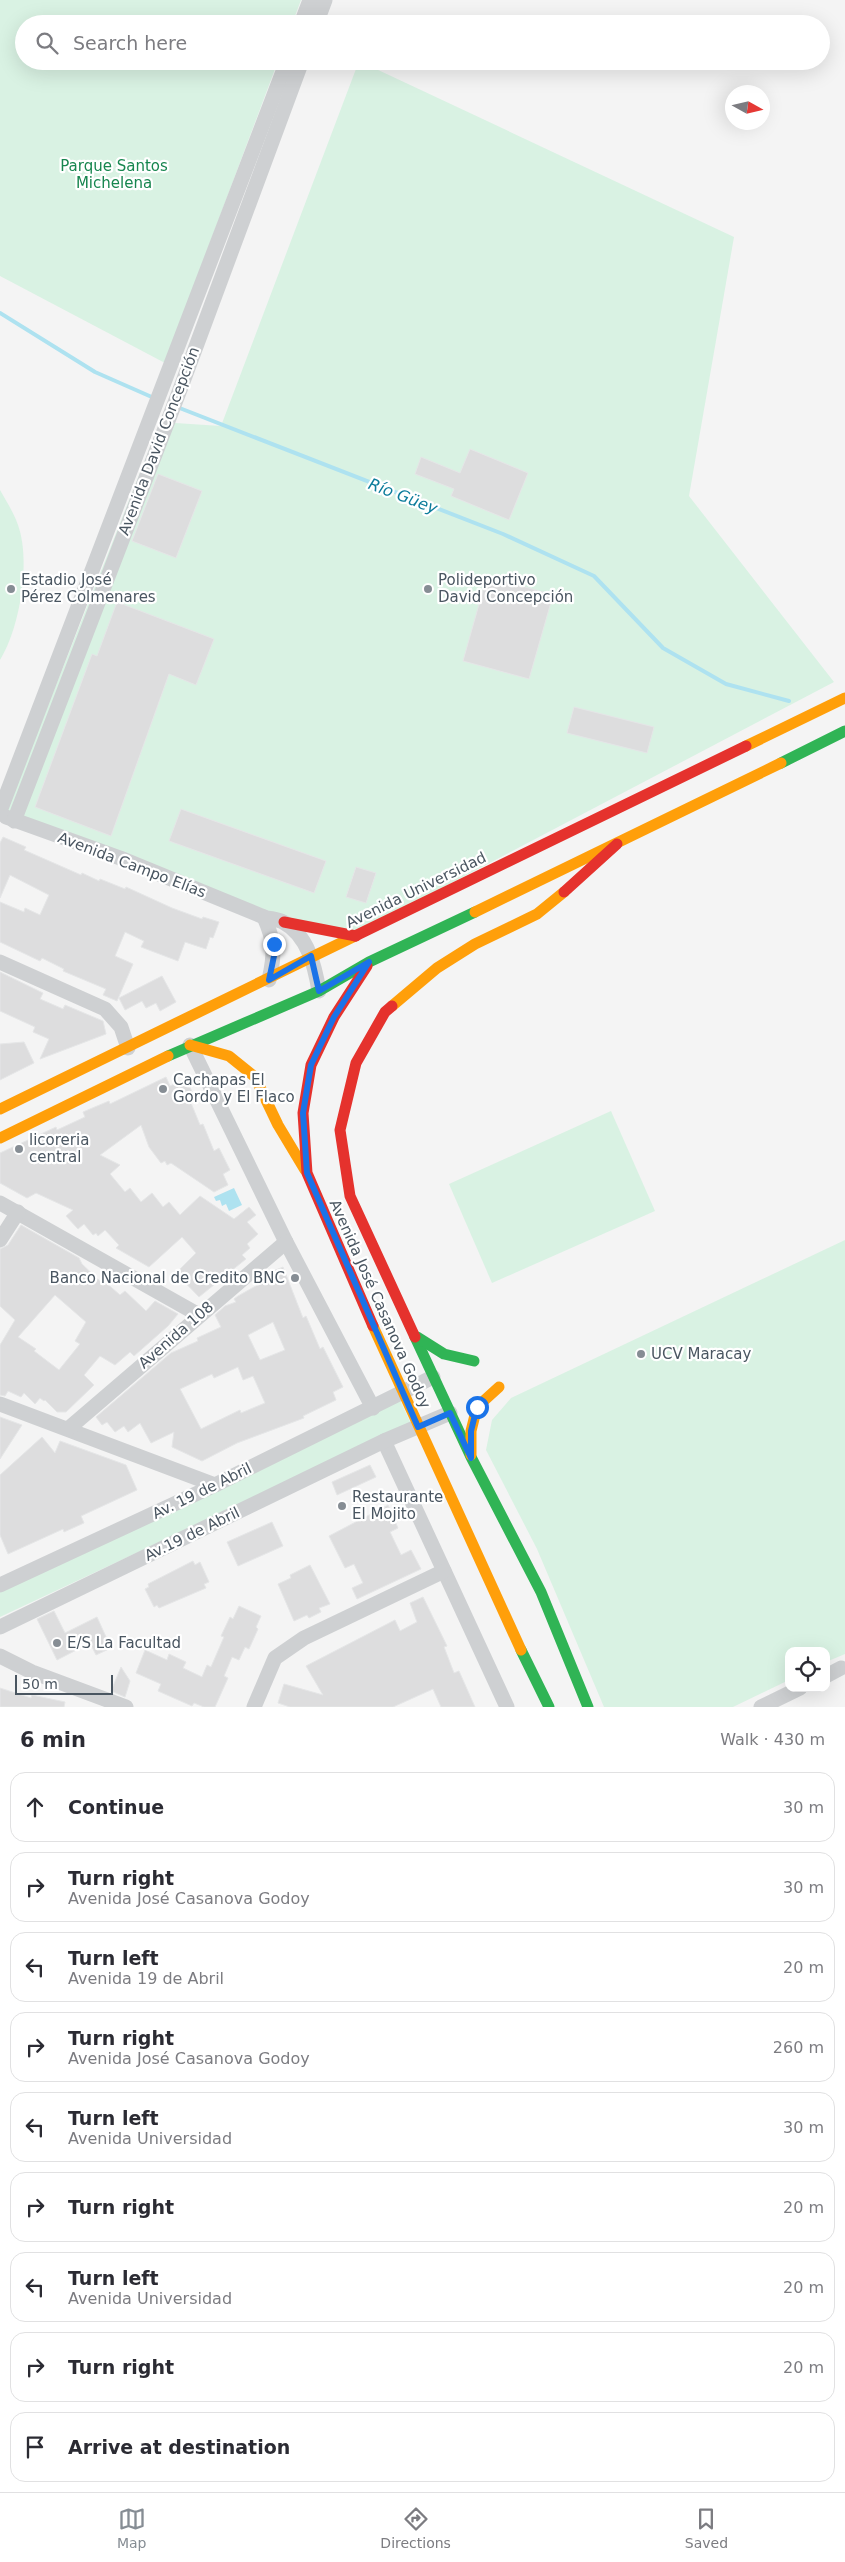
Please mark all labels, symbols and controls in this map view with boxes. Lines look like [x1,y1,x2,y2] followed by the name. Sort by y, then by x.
[15,15,830,70] search box
[33,29,61,57] icon: search
[73,32,187,54] text: Search here
[725,85,770,130] north arrow
[60,157,168,192] park label: Parque Santos Michelena
[115,344,203,538] street label: Avenida David Concepción
[366,474,441,518] water label: Río Güey
[21,571,156,606] place label: Estadio José Pérez Colmenares
[438,571,573,606] place label: Polideportivo David Concepción
[5,583,17,595] marker: Estadio José Pérez Colmenares
[422,583,434,595] marker: Polideportivo David Concepción
[55,828,209,902] street label: Avenida Campo Elías
[343,848,489,932] street label: Avenida Universidad
[263,933,286,956] route end
[173,1071,295,1106] place label: Cachapas El Gordo y El Flaco
[157,1083,169,1095] marker: Cachapas El Gordo y El Flaco
[29,1131,89,1166] place label: licoreria central
[13,1143,25,1155] marker: licoreria central
[326,1197,434,1411] street label: Avenida José Casanova Godoy
[50,1269,285,1287] place label: Banco Nacional de Credito BNC
[289,1272,301,1284] marker: Banco Nacional de Credito BNC
[135,1298,217,1372] street label: Avenida 108
[651,1345,751,1363] place label: UCV Maracay
[635,1348,647,1360] marker: UCV Maracay
[466,1396,489,1419] route start
[149,1459,255,1523] street label: Av. 19 de Abril
[352,1488,443,1523] place label: Restaurante El Mojito
[336,1500,348,1512] marker: Restaurante El Mojito
[142,1503,242,1565] street label: Av.19 de Abril
[67,1634,181,1652] place label: E/S La Facultad
[51,1637,63,1649] marker: E/S La Facultad
[785,1647,830,1692] map controls
[785,1647,830,1692] button: locate
[15,1672,112,1695] scale bar
[22,1676,58,1692] text: 50 m
[20,1728,86,1752] text: 6 min
[720,1730,825,1749] text: Walk · 430 m
[21,1793,49,1821] icon: ahead
[68,1796,164,1818] text: Continue
[783,1798,824,1817] text: 30 m
[68,1867,174,1889] text: Turn right
[21,1873,49,1901] icon: right
[783,1878,824,1897] text: 30 m
[68,1889,310,1908] text: Avenida José Casanova Godoy
[68,1947,159,1969] text: Turn left
[21,1953,49,1981] icon: left
[783,1958,824,1977] text: 20 m
[68,1969,224,1988] text: Avenida 19 de Abril
[68,2027,174,2049] text: Turn right
[21,2033,49,2061] icon: right
[773,2038,824,2057] text: 260 m
[68,2049,310,2068] text: Avenida José Casanova Godoy
[68,2107,159,2129] text: Turn left
[21,2113,49,2141] icon: left
[783,2118,824,2137] text: 30 m
[68,2129,232,2148] text: Avenida Universidad
[21,2193,49,2221] icon: right
[68,2196,174,2218] text: Turn right
[783,2198,824,2217] text: 20 m
[68,2267,159,2289] text: Turn left
[21,2273,49,2301] icon: left
[783,2278,824,2297] text: 20 m
[68,2289,232,2308] text: Avenida Universidad
[21,2353,49,2381] icon: right
[68,2356,174,2378] text: Turn right
[783,2358,824,2377] text: 20 m
[21,2433,49,2461] icon: arrive
[68,2436,290,2458] text: Arrive at destination
[117,2505,146,2551] tab: Map
[380,2505,451,2551] tab: Directions
[685,2505,728,2551] tab: Saved

